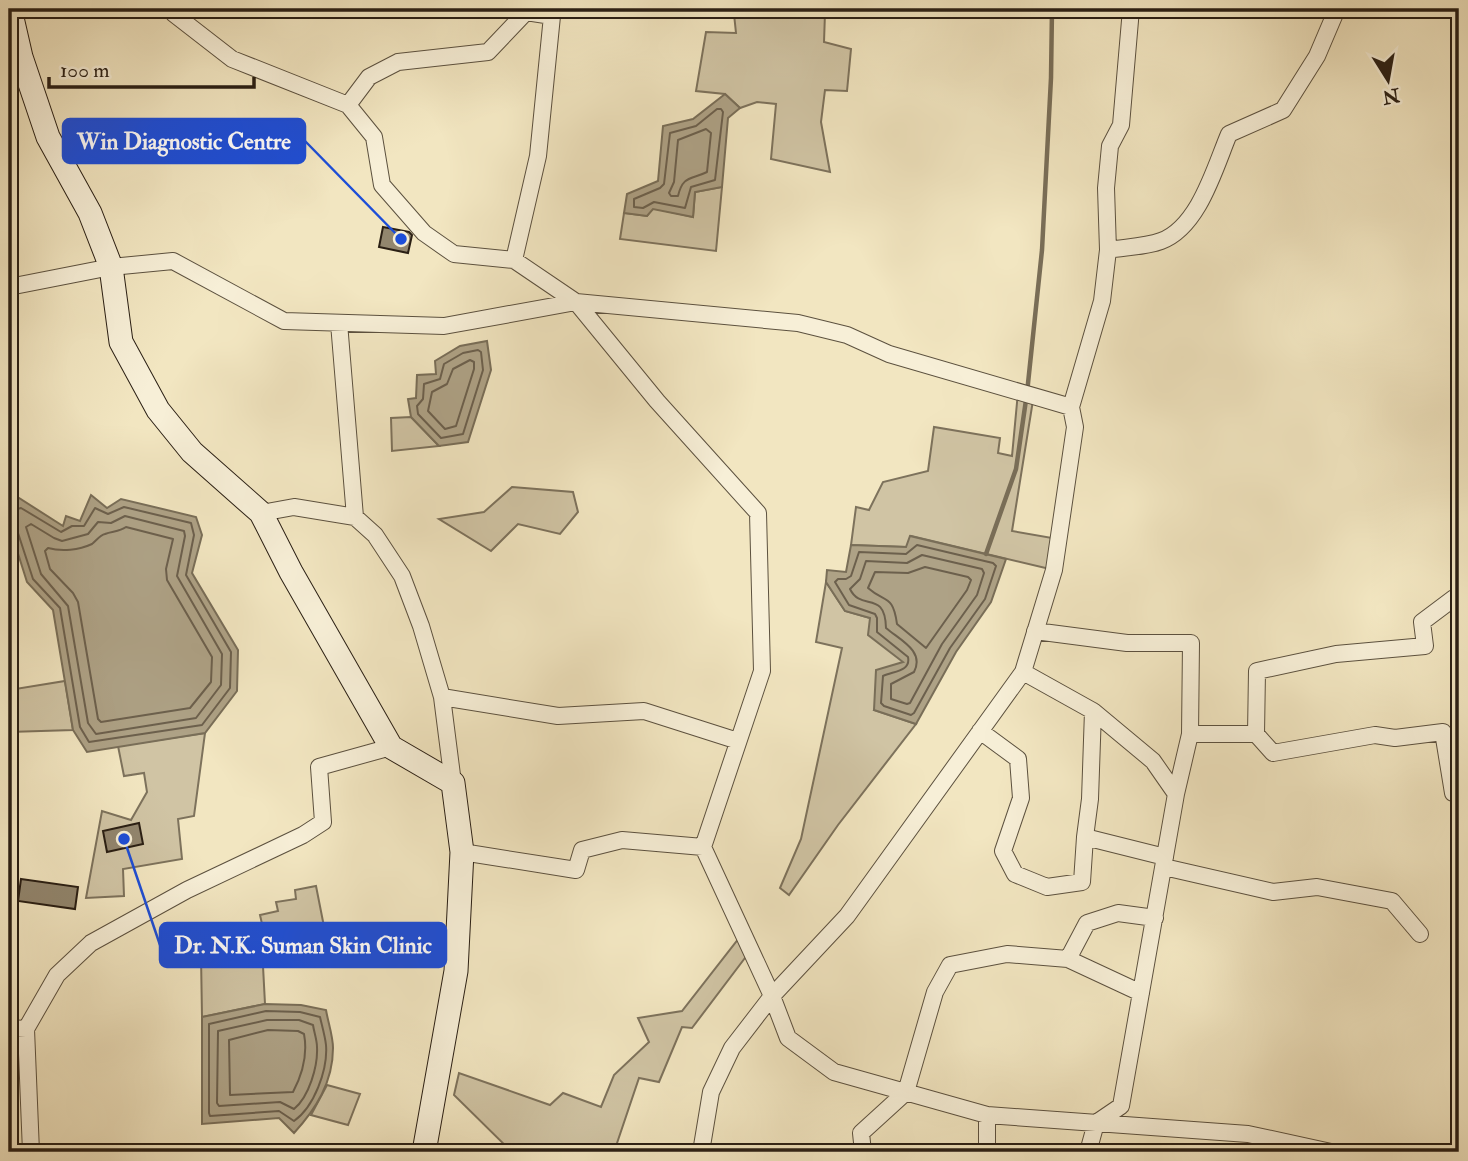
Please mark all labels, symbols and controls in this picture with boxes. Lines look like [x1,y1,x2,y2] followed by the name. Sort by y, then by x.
[49,46,254,90] scale bar
[1352,46,1422,116] north arrow
[60,57,110,84] text: 100 m
[1379,82,1403,109] text: N
[63,119,305,163] callout: Win Diagnostic Centre
[76,127,291,157] text: Win Diagnostic Centre
[160,923,446,967] callout: Dr. N.K. Suman Skin Clinic
[174,931,433,960] text: Dr. N.K. Suman Skin Clinic

